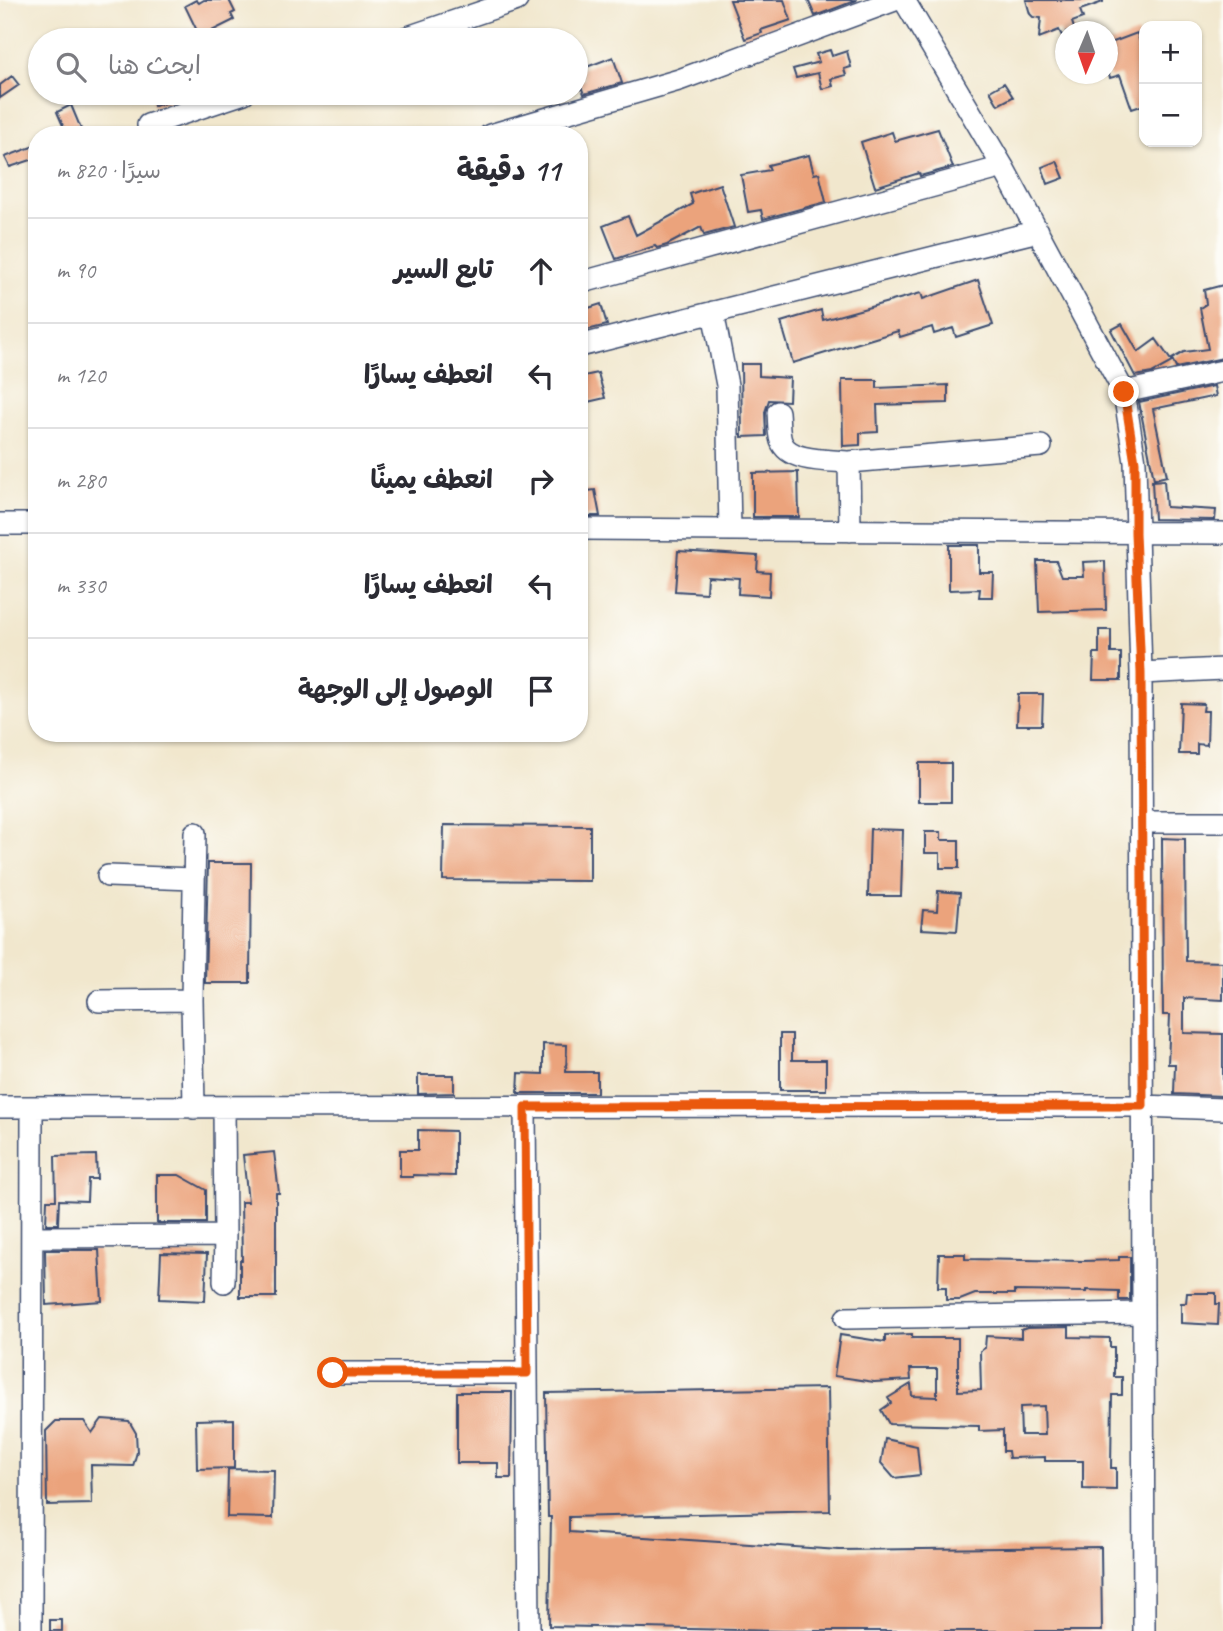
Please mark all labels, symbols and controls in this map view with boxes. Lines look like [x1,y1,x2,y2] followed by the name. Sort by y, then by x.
[1055,21,1118,84] north arrow
[1139,21,1202,147] map controls
[1139,21,1202,84] button: +
[28,28,588,105] search box
[52,48,90,86] icon: search
[108,49,201,82] text: ابحث هنا
[1139,84,1202,147] button: −
[457,151,560,189] text: 11 دقيقة
[56,156,161,185] text: سيرًا · 820 m
[522,252,560,290] icon: ahead
[394,253,493,286] text: تابع السير
[56,256,95,285] text: 90 m
[522,357,560,395] icon: left
[364,358,493,391] text: انعطف يسارًا
[56,361,106,390] text: 120 m
[1108,376,1139,407] route end
[522,462,560,500] icon: right
[371,463,493,496] text: انعطف يمينًا
[56,466,106,495] text: 280 m
[522,567,560,605] icon: left
[364,568,493,601] text: انعطف يسارًا
[56,571,106,600] text: 330 m
[522,672,560,710] icon: arrive
[298,673,493,706] text: الوصول إلى الوجهة
[317,1357,348,1388] route start

